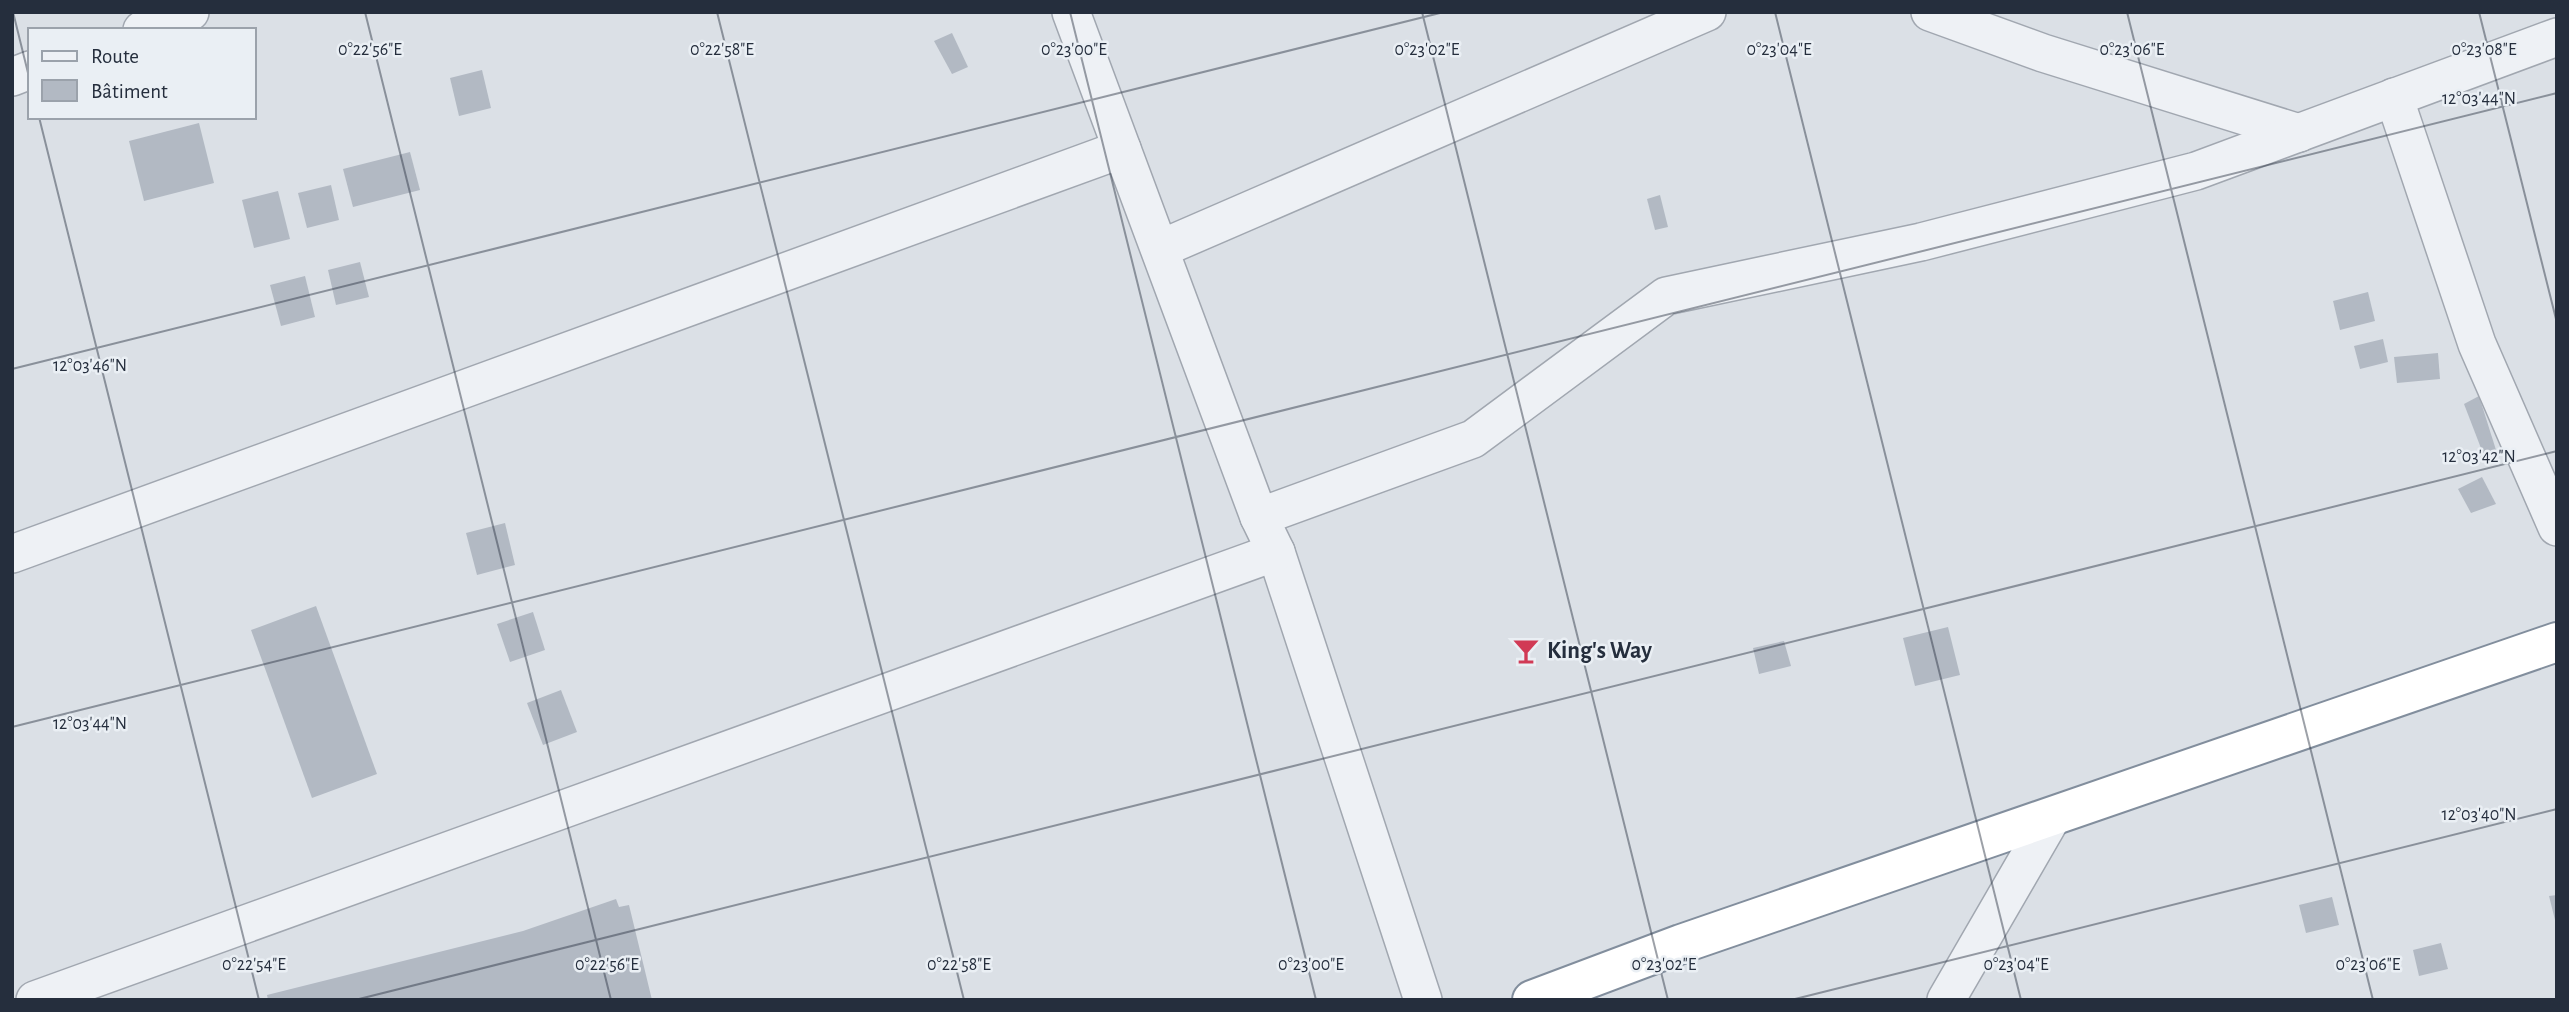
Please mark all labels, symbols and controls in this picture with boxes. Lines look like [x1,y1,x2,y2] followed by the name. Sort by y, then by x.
[28,28,256,119] legend
[338,41,402,59] text: 0°22'56"E
[690,41,754,59] text: 0°22'58"E
[1041,41,1107,59] text: 0°23'00"E
[1395,41,1460,59] text: 0°23'02"E
[1746,41,1812,59] text: 0°23'04"E
[2099,41,2165,59] text: 0°23'06"E
[2451,41,2517,59] text: 0°23'08"E
[91,46,139,67] text: Route
[91,81,168,102] text: Bâtiment
[2442,90,2516,108] text: 12°03'44"N
[53,357,127,375] text: 12°03'46"N
[2442,448,2516,466] text: 12°03'42"N
[1511,636,1541,666] bar icon: King's Way
[1547,639,1652,663] place label: King's Way
[53,715,127,733] text: 12°03'44"N
[2441,806,2517,824] text: 12°03'40"N
[222,956,286,974] text: 0°22'54"E
[575,956,639,974] text: 0°22'56"E
[927,956,991,974] text: 0°22'58"E
[1278,956,1344,974] text: 0°23'00"E
[1632,956,1697,974] text: 0°23'02"E
[1983,956,2049,974] text: 0°23'04"E
[2335,956,2401,974] text: 0°23'06"E

